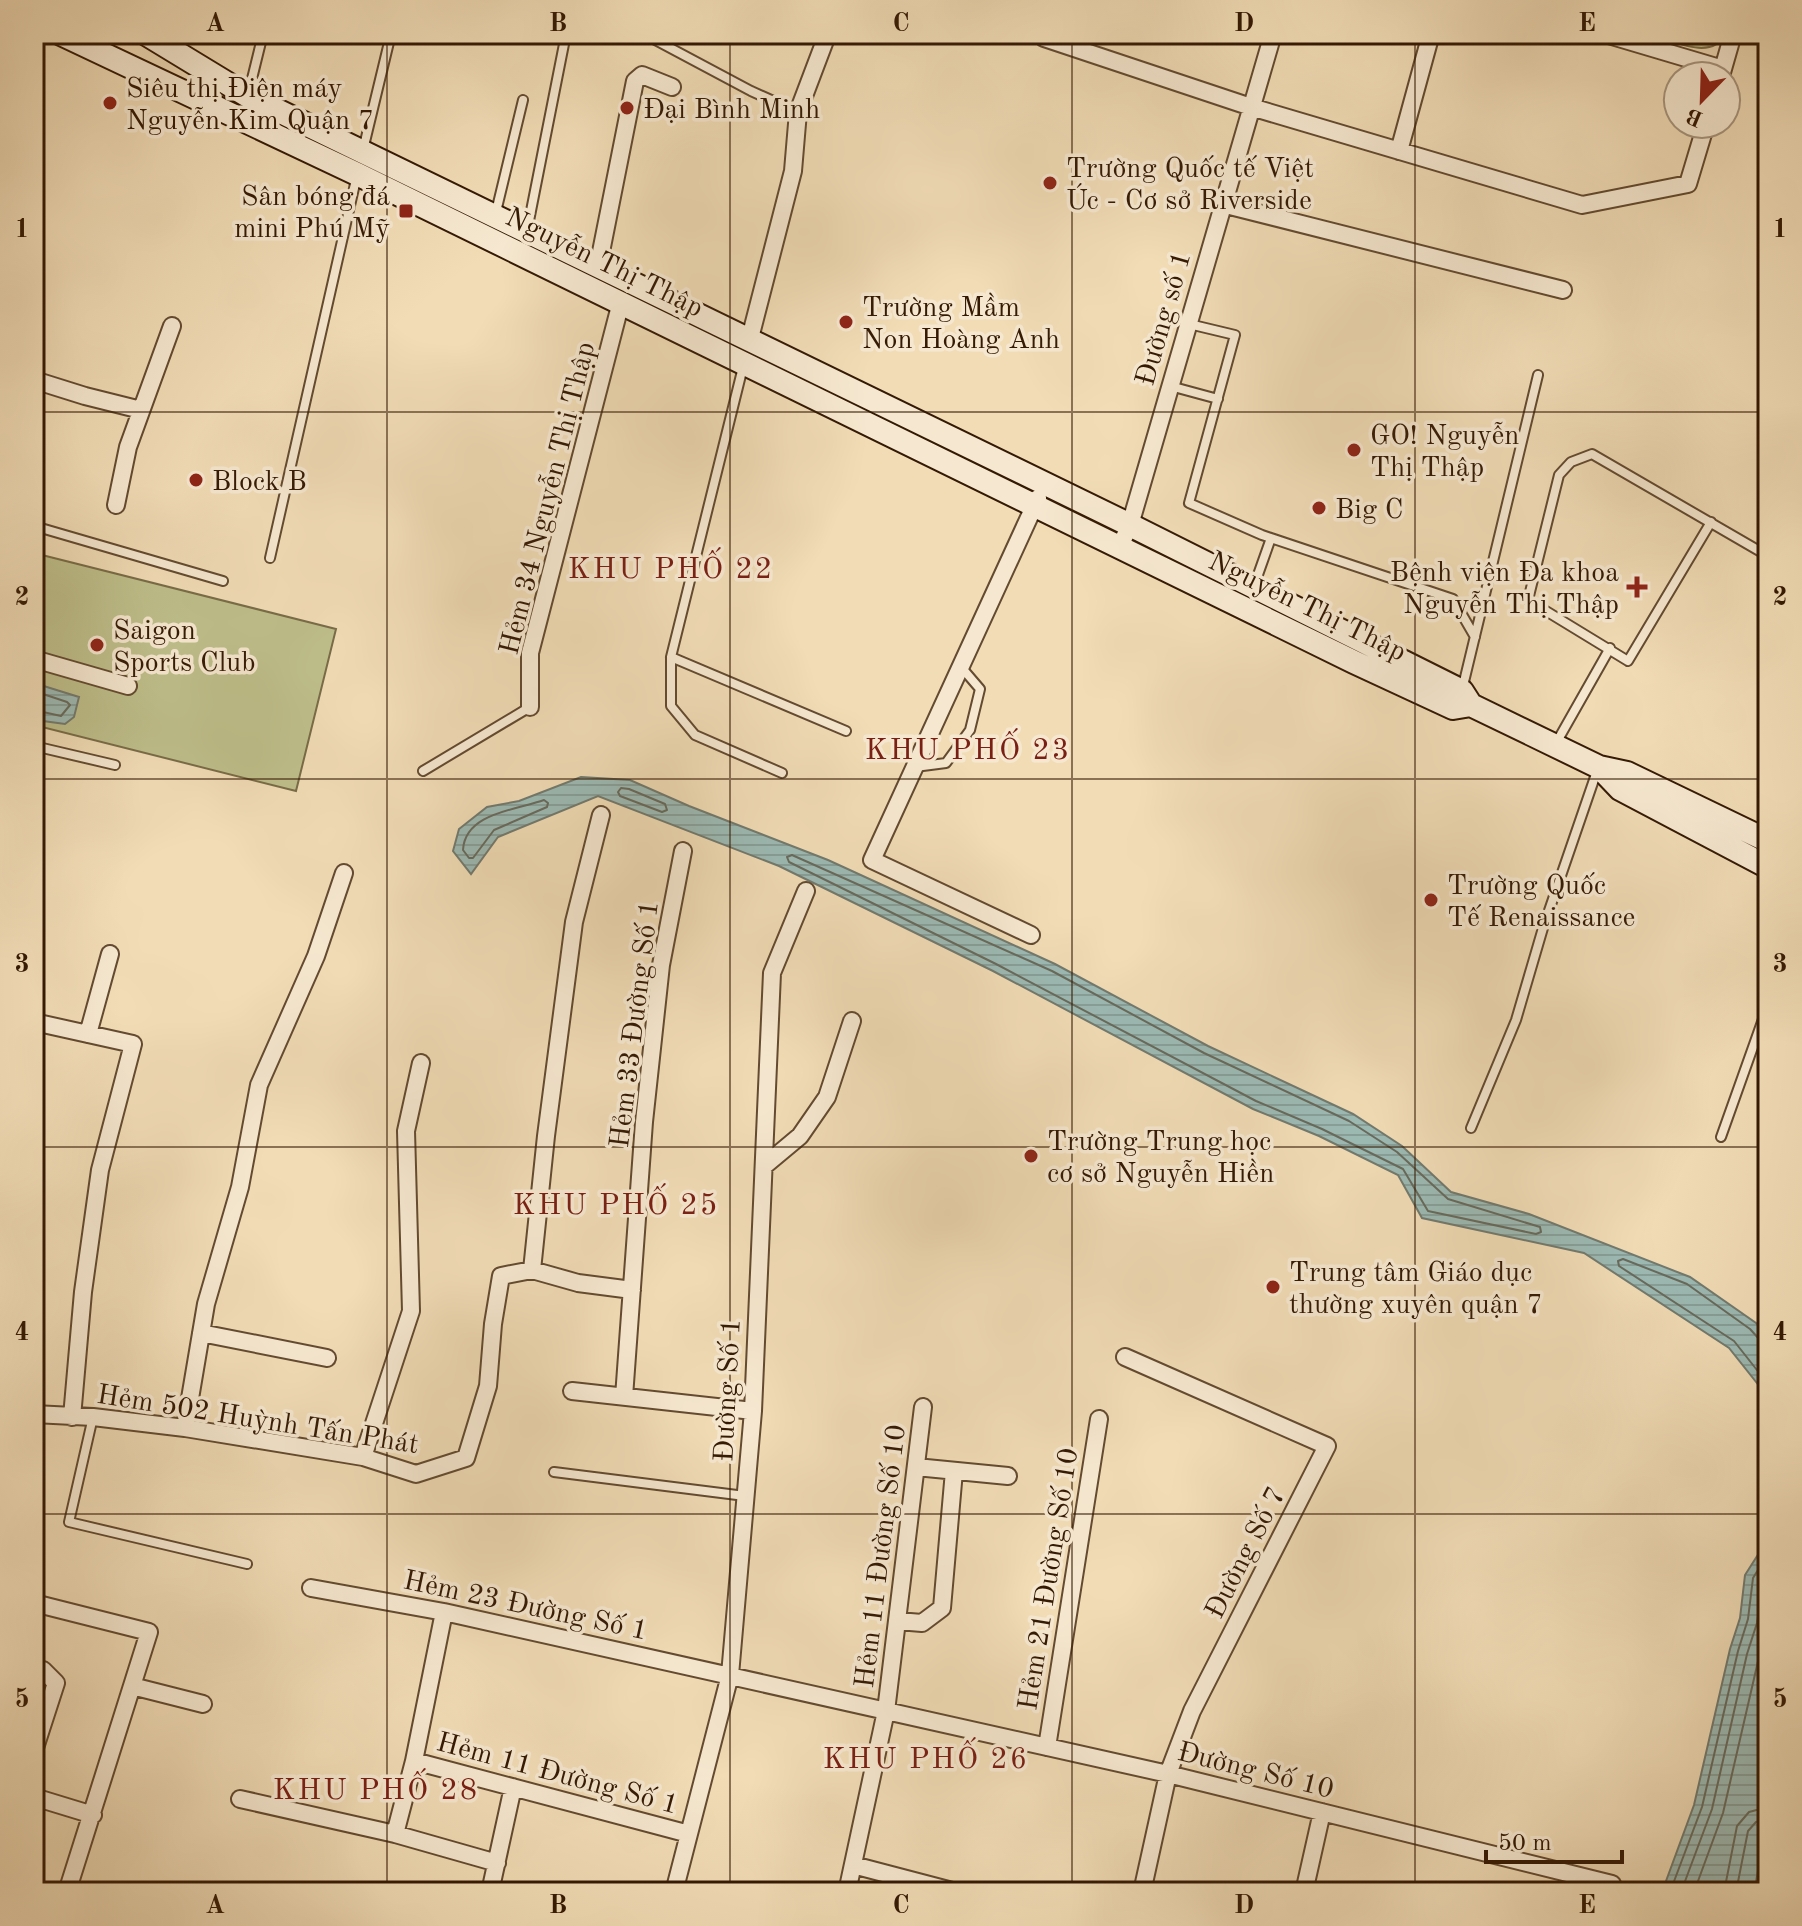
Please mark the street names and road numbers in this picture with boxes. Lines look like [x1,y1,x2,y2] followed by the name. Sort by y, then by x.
[500,202,708,324] street label: Nguyễn Thị Thập
[1131,248,1197,389] street label: Đường số 1
[495,339,601,658] street label: Hẻm 34 Nguyễn Thị Thập
[1203,546,1411,668] street label: Nguyễn Thị Thập
[606,899,665,1150] street label: Hẻm 33 Đường Số 1
[710,1318,747,1463] street label: Đường Số 1
[95,1381,421,1460] street label: Hẻm 502 Huỳnh Tấn Phát
[851,1423,912,1690] street label: Hẻm 11 Đường Số 10
[1014,1446,1085,1713] street label: Hẻm 21 Đường Số 10
[1201,1483,1292,1624] street label: Đường Số 7
[401,1566,650,1647] street label: Hẻm 23 Đường Số 1
[433,1728,681,1821] street label: Hẻm 11 Đường Số 1
[1174,1738,1337,1805] street label: Đường Số 10

